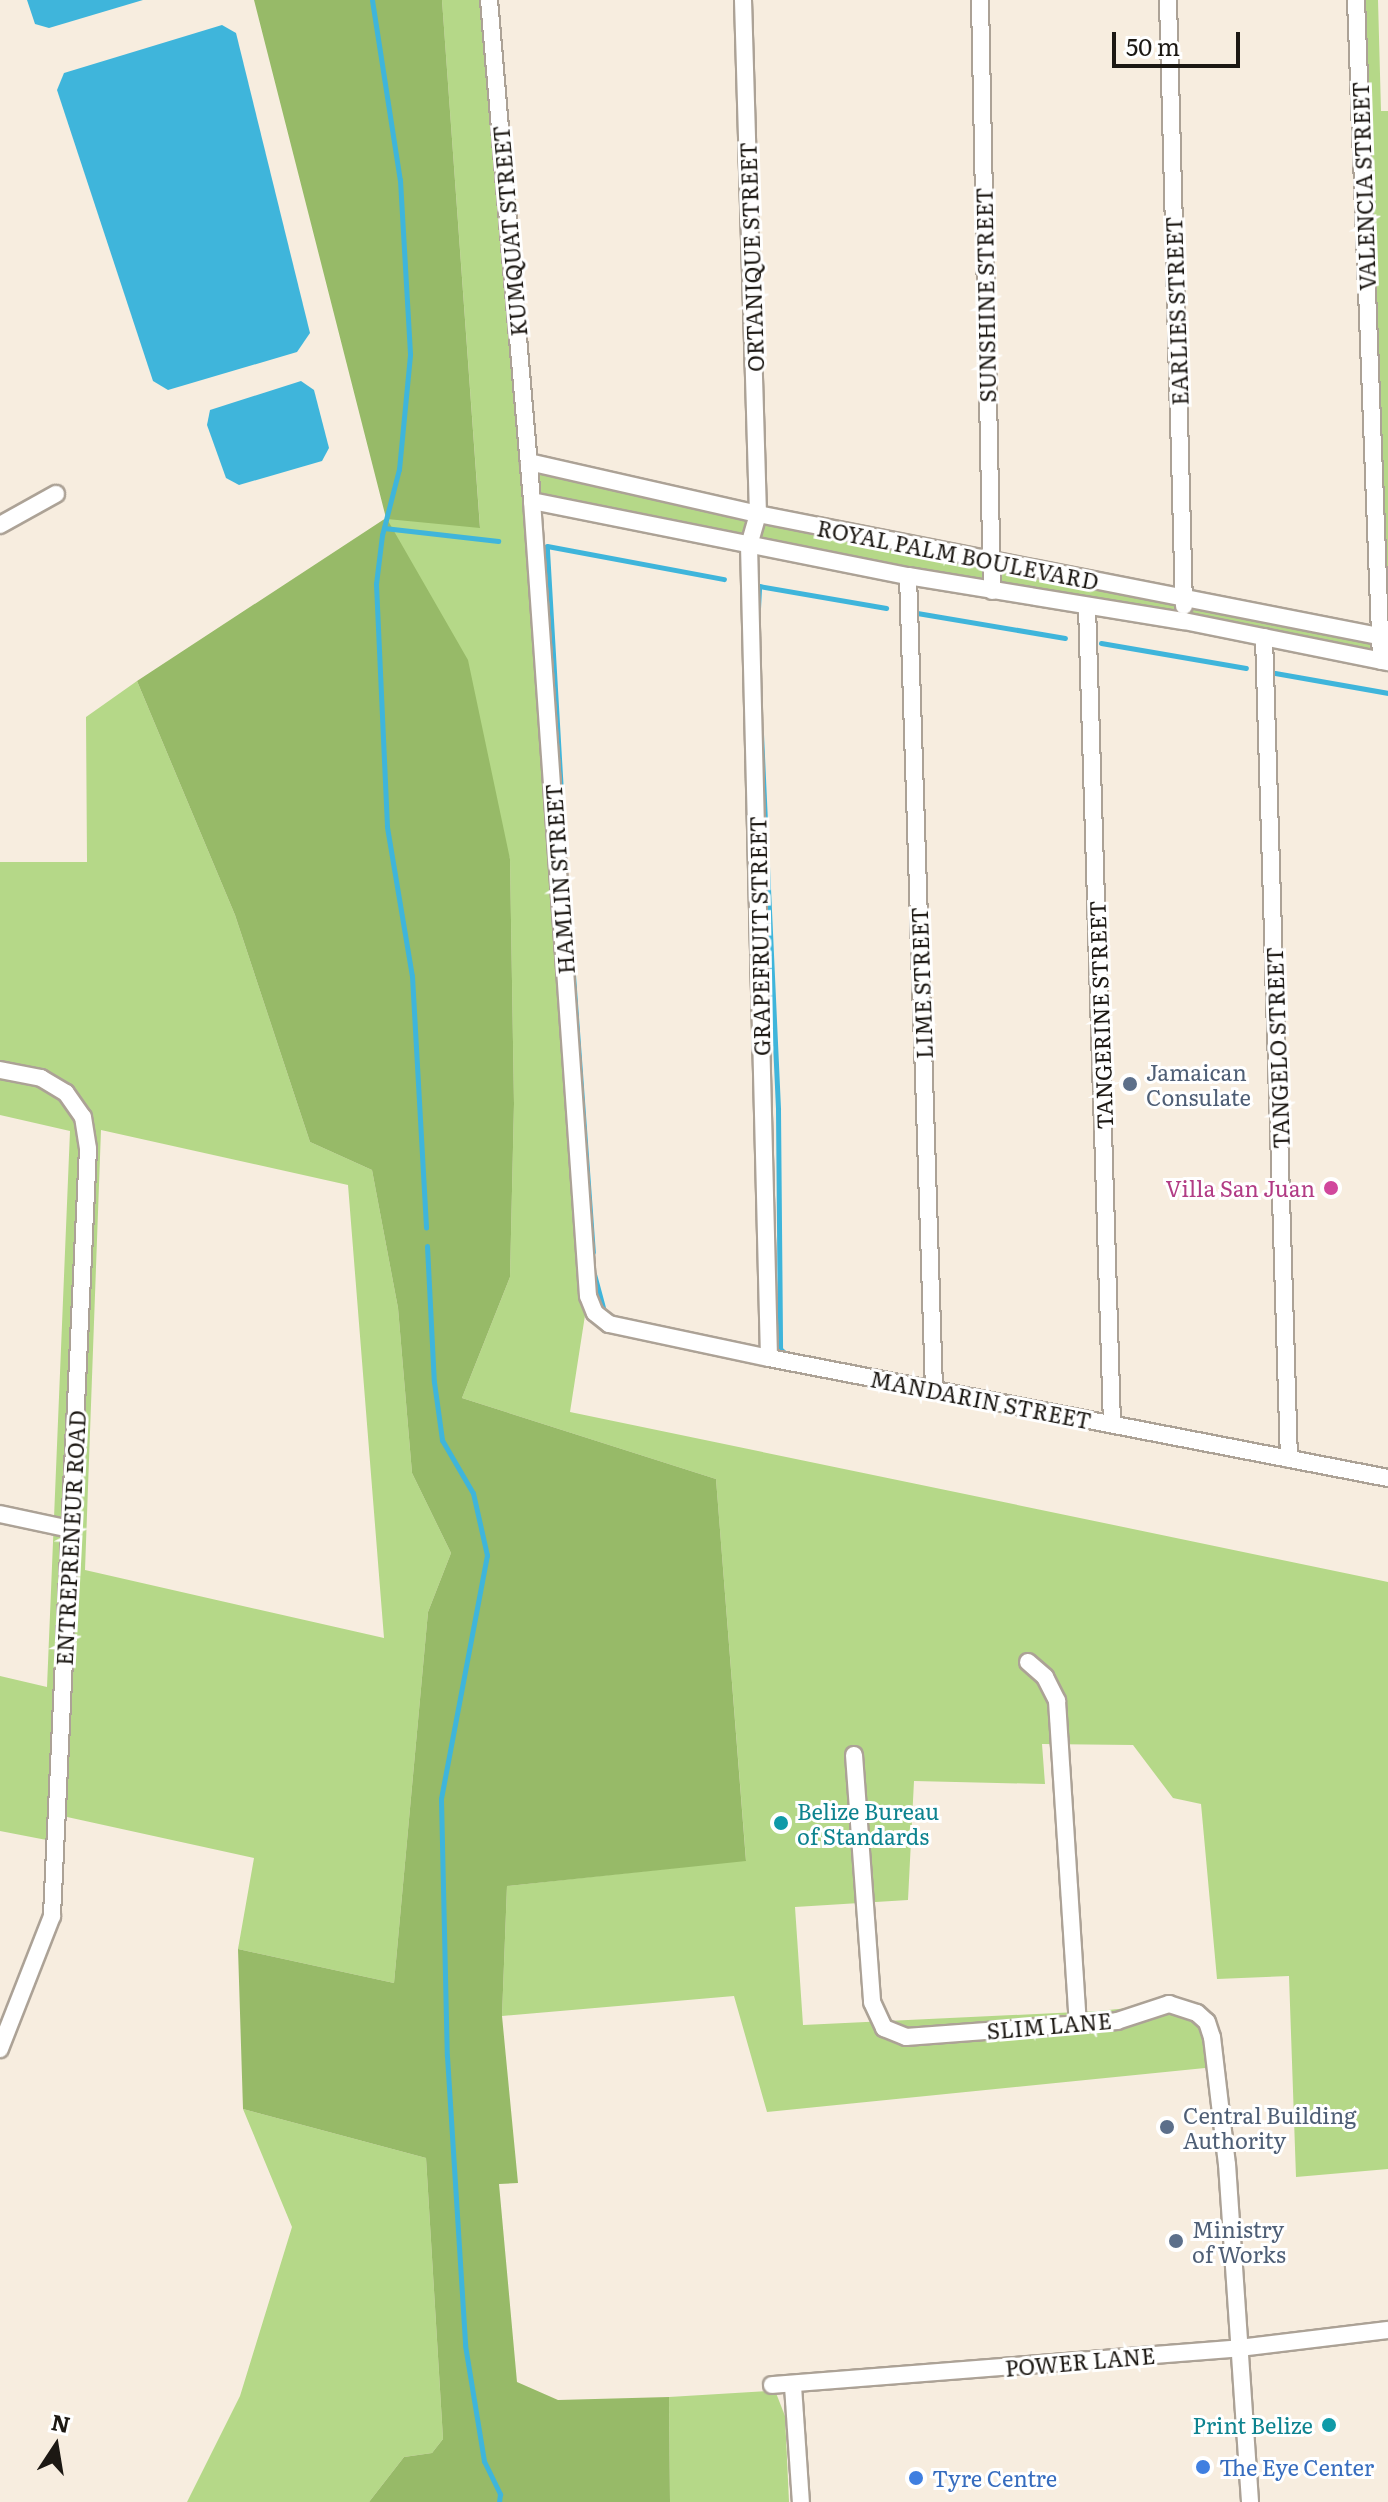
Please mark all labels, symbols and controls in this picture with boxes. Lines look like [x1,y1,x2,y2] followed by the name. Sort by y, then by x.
[1116,16,1244,66] scale bar
[1126,28,1180,63] text: 50 m
[1346,81,1380,291] street label: VALENCIA STREET
[487,125,531,337] street label: KUMQUAT STREET
[734,142,768,372] street label: ORTANIQUE STREET
[970,187,1000,403] street label: SUNSHINE STREET
[1160,216,1192,406] street label: EARLIES STREET
[815,514,1101,594] street label: ROYAL PALM BOULEVARD
[539,783,579,975] street label: HAMLIN STREET
[744,816,774,1056] street label: GRAPEFRUIT STREET
[1083,900,1117,1130] street label: TANGERINE STREET
[905,907,937,1059] street label: LIME STREET
[1260,947,1294,1149] street label: TANGELO STREET
[1146,1058,1251,1110] place label: Jamaican Consulate
[1121,1075,1139,1093] marker: Jamaican Consulate
[1165,1175,1315,1201] place label: Villa San Juan
[1322,1179,1340,1197] marker: Villa San Juan
[868,1365,1094,1433] street label: MANDARIN STREET
[50,1410,90,1666] street label: ENTREPRENEUR ROAD
[797,1797,939,1848] place label: Belize Bureau of Standards
[772,1814,790,1832] marker: Belize Bureau of Standards
[985,2006,1113,2044] street label: SLIM LANE
[1183,2101,1357,2152] place label: Central Building Authority
[1158,2118,1176,2136] marker: Central Building Authority
[1192,2215,1286,2266] place label: Ministry of Works
[1167,2232,1185,2250] marker: Ministry of Works
[1004,2341,1156,2381] street label: POWER LANE
[49,2404,74,2440] text: N
[16,2406,96,2486] north arrow
[1192,2412,1313,2438] place label: Print Belize
[1320,2416,1338,2434] marker: Print Belize
[1219,2454,1374,2480] place label: The Eye Center
[1194,2458,1212,2476] marker: The Eye Center
[932,2465,1057,2491] place label: Tyre Centre
[907,2469,925,2487] marker: Tyre Centre

